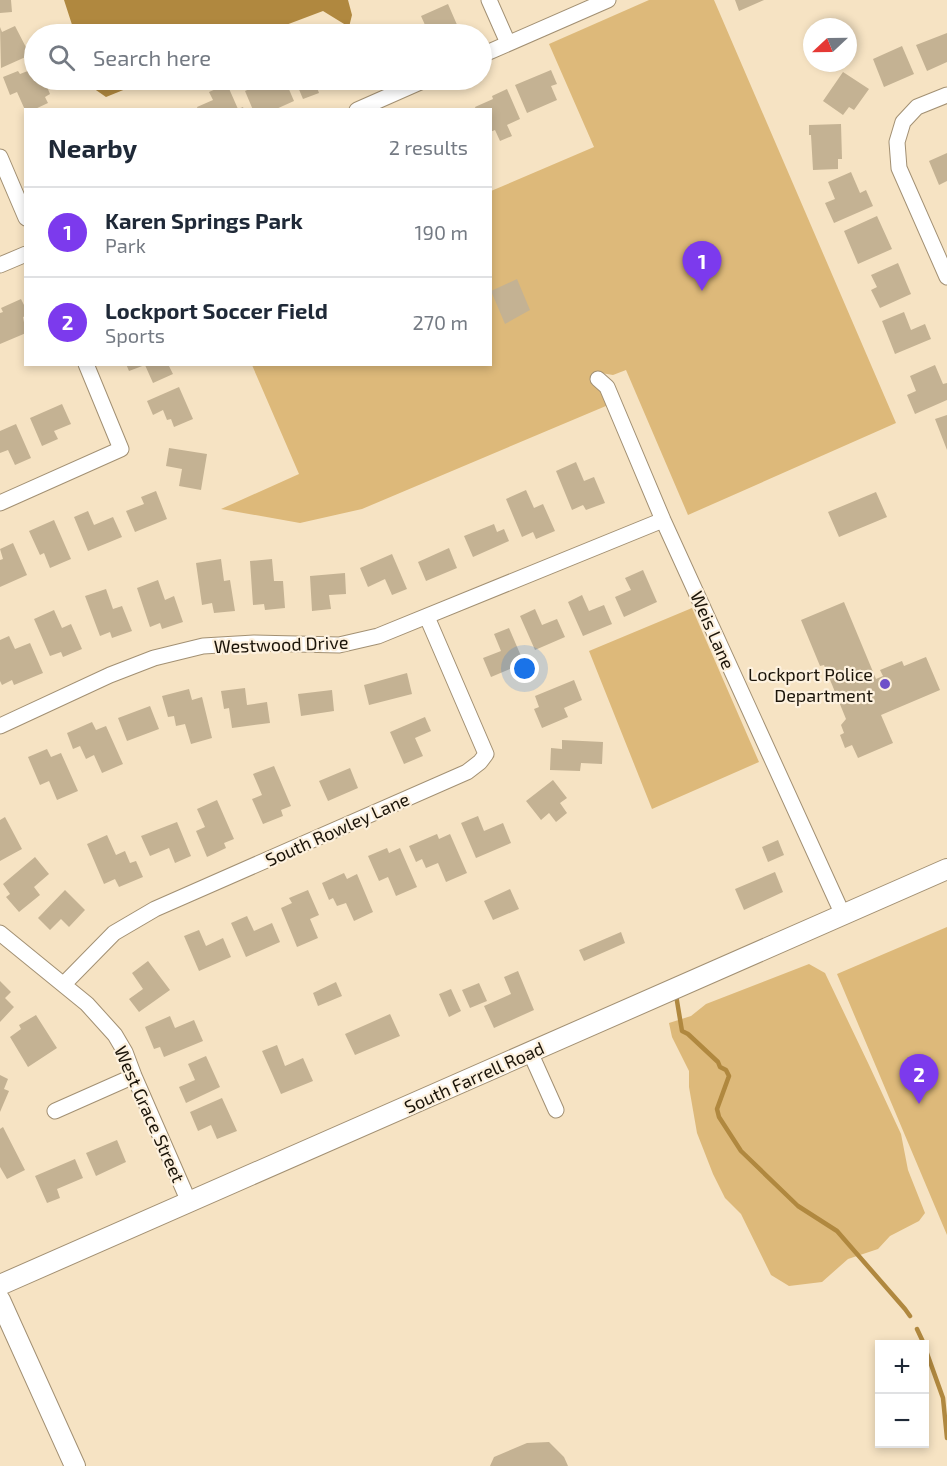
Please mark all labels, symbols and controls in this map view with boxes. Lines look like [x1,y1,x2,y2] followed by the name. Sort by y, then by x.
[803,18,857,72] north arrow
[24,24,492,90] search box
[45,41,78,74] icon: search
[93,44,211,70] text: Search here
[48,132,137,163] text: Nearby
[389,135,468,159] text: 2 results
[105,207,303,233] text: Karen Springs Park
[63,220,72,244] text: 1
[415,220,468,244] text: 190 m
[105,233,146,257] text: Park
[682,242,722,291] pin: 1
[105,297,328,323] text: Lockport Soccer Field
[62,310,73,334] text: 2
[412,310,468,334] text: 270 m
[105,323,165,347] text: Sports
[686,587,740,673] street label: Weis Lane
[213,631,349,657] street label: Westwood Drive
[510,654,539,683] your location
[748,663,873,706] place label: Lockport Police Department
[878,677,892,691] marker: Lockport Police Department
[262,787,412,871] street label: South Rowley Lane
[401,1036,547,1118] street label: South Farrell Road
[110,1042,190,1186] street label: West Grace Street
[900,1054,938,1104] pin: 2
[875,1340,929,1448] map controls
[875,1340,929,1394] button: +
[875,1394,929,1448] button: −

